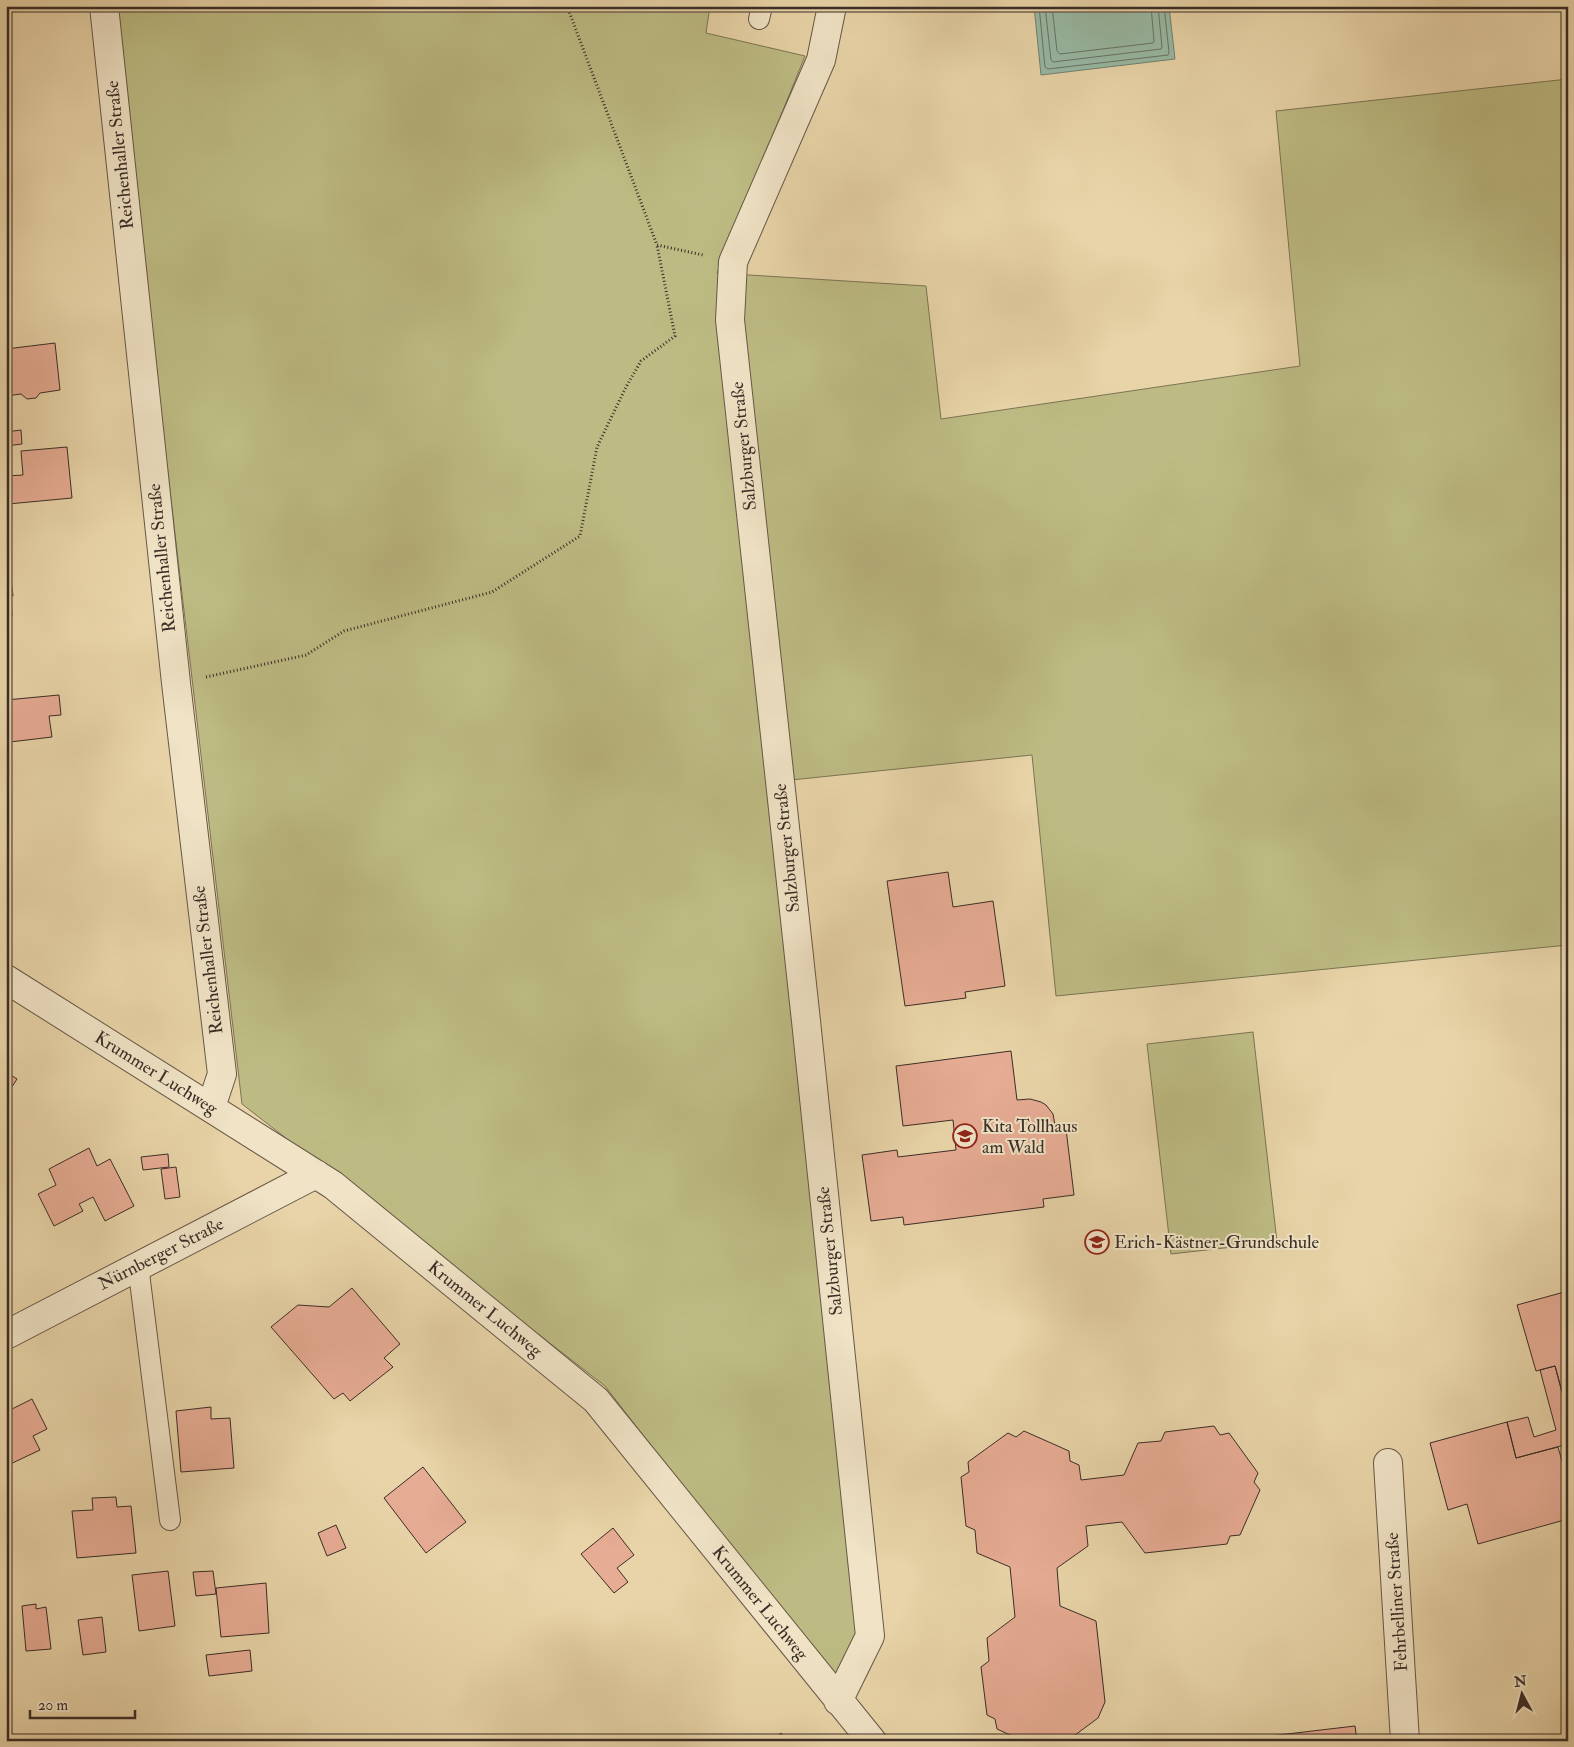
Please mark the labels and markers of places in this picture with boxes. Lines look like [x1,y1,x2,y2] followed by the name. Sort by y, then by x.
[982,1115,1077,1159] place label: Kita Tollhaus am Wald
[952,1123,978,1149] school or university icon: Kita Tollhaus am Wald
[1084,1229,1110,1255] school or university icon: Erich-Kästner-Grundschule
[1114,1231,1320,1254] place label: Erich-Kästner-Grundschule

